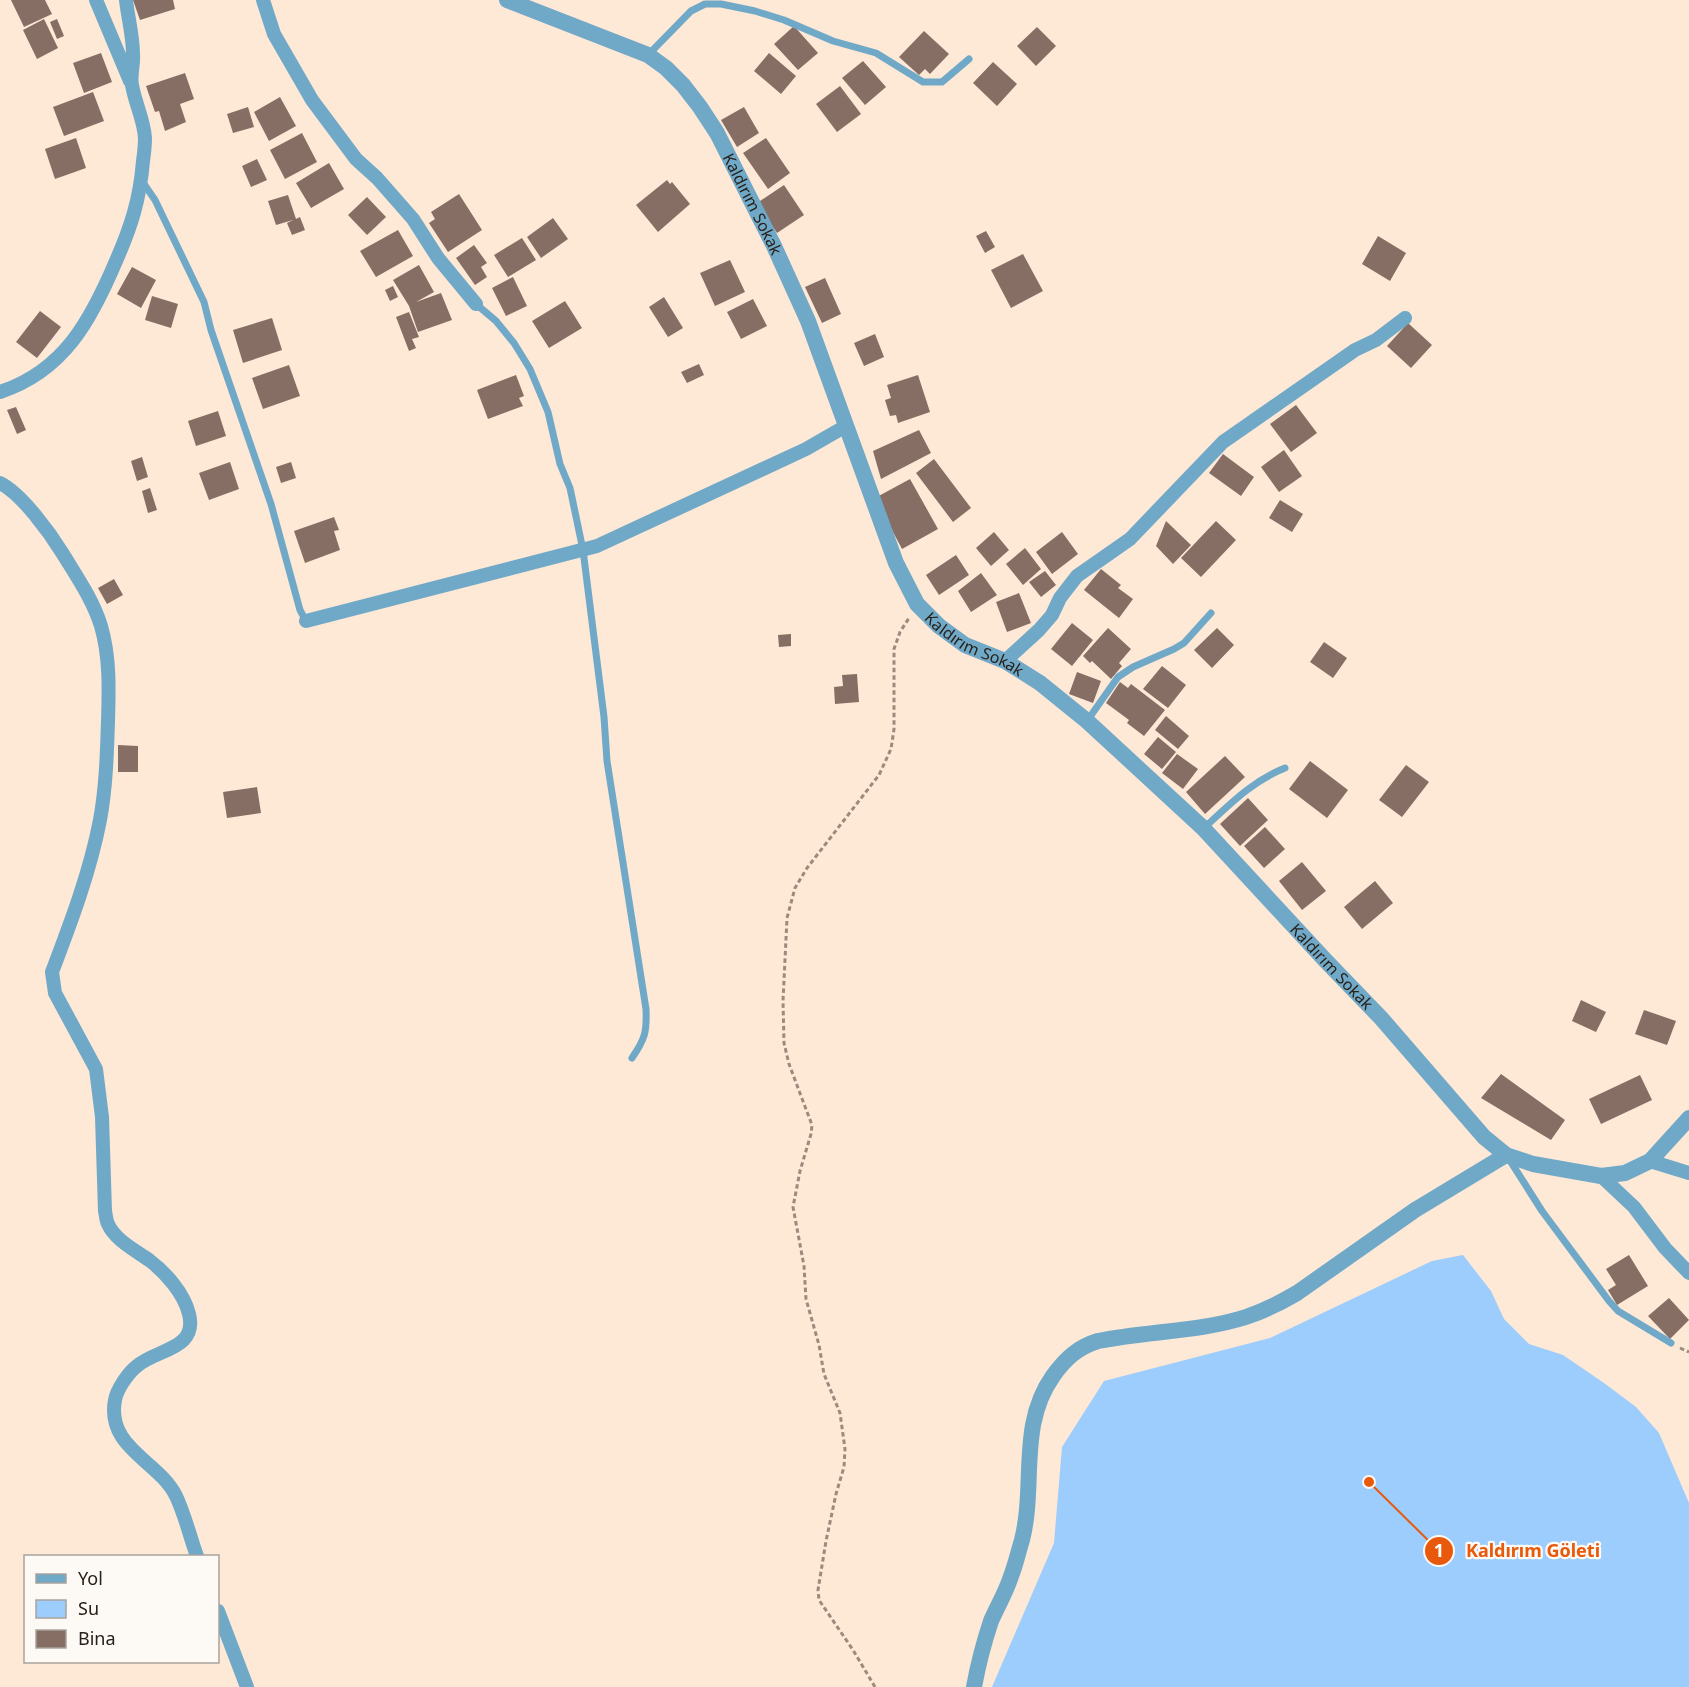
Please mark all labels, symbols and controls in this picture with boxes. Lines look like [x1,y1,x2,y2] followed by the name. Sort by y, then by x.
[718,149,788,259] street label: Kaldırım Sokak
[920,607,1029,681] street label: Kaldırım Sokak
[1285,918,1378,1015] street label: Kaldırım Sokak
[1424,1533,1612,1569] callout: Kaldırım Göleti
[1434,1538,1444,1562] text: 1
[1466,1538,1600,1562] text: Kaldırım Göleti
[24,1555,219,1663] legend
[78,1566,103,1590] text: Yol
[78,1596,99,1620] text: Su
[78,1626,116,1650] text: Bina

